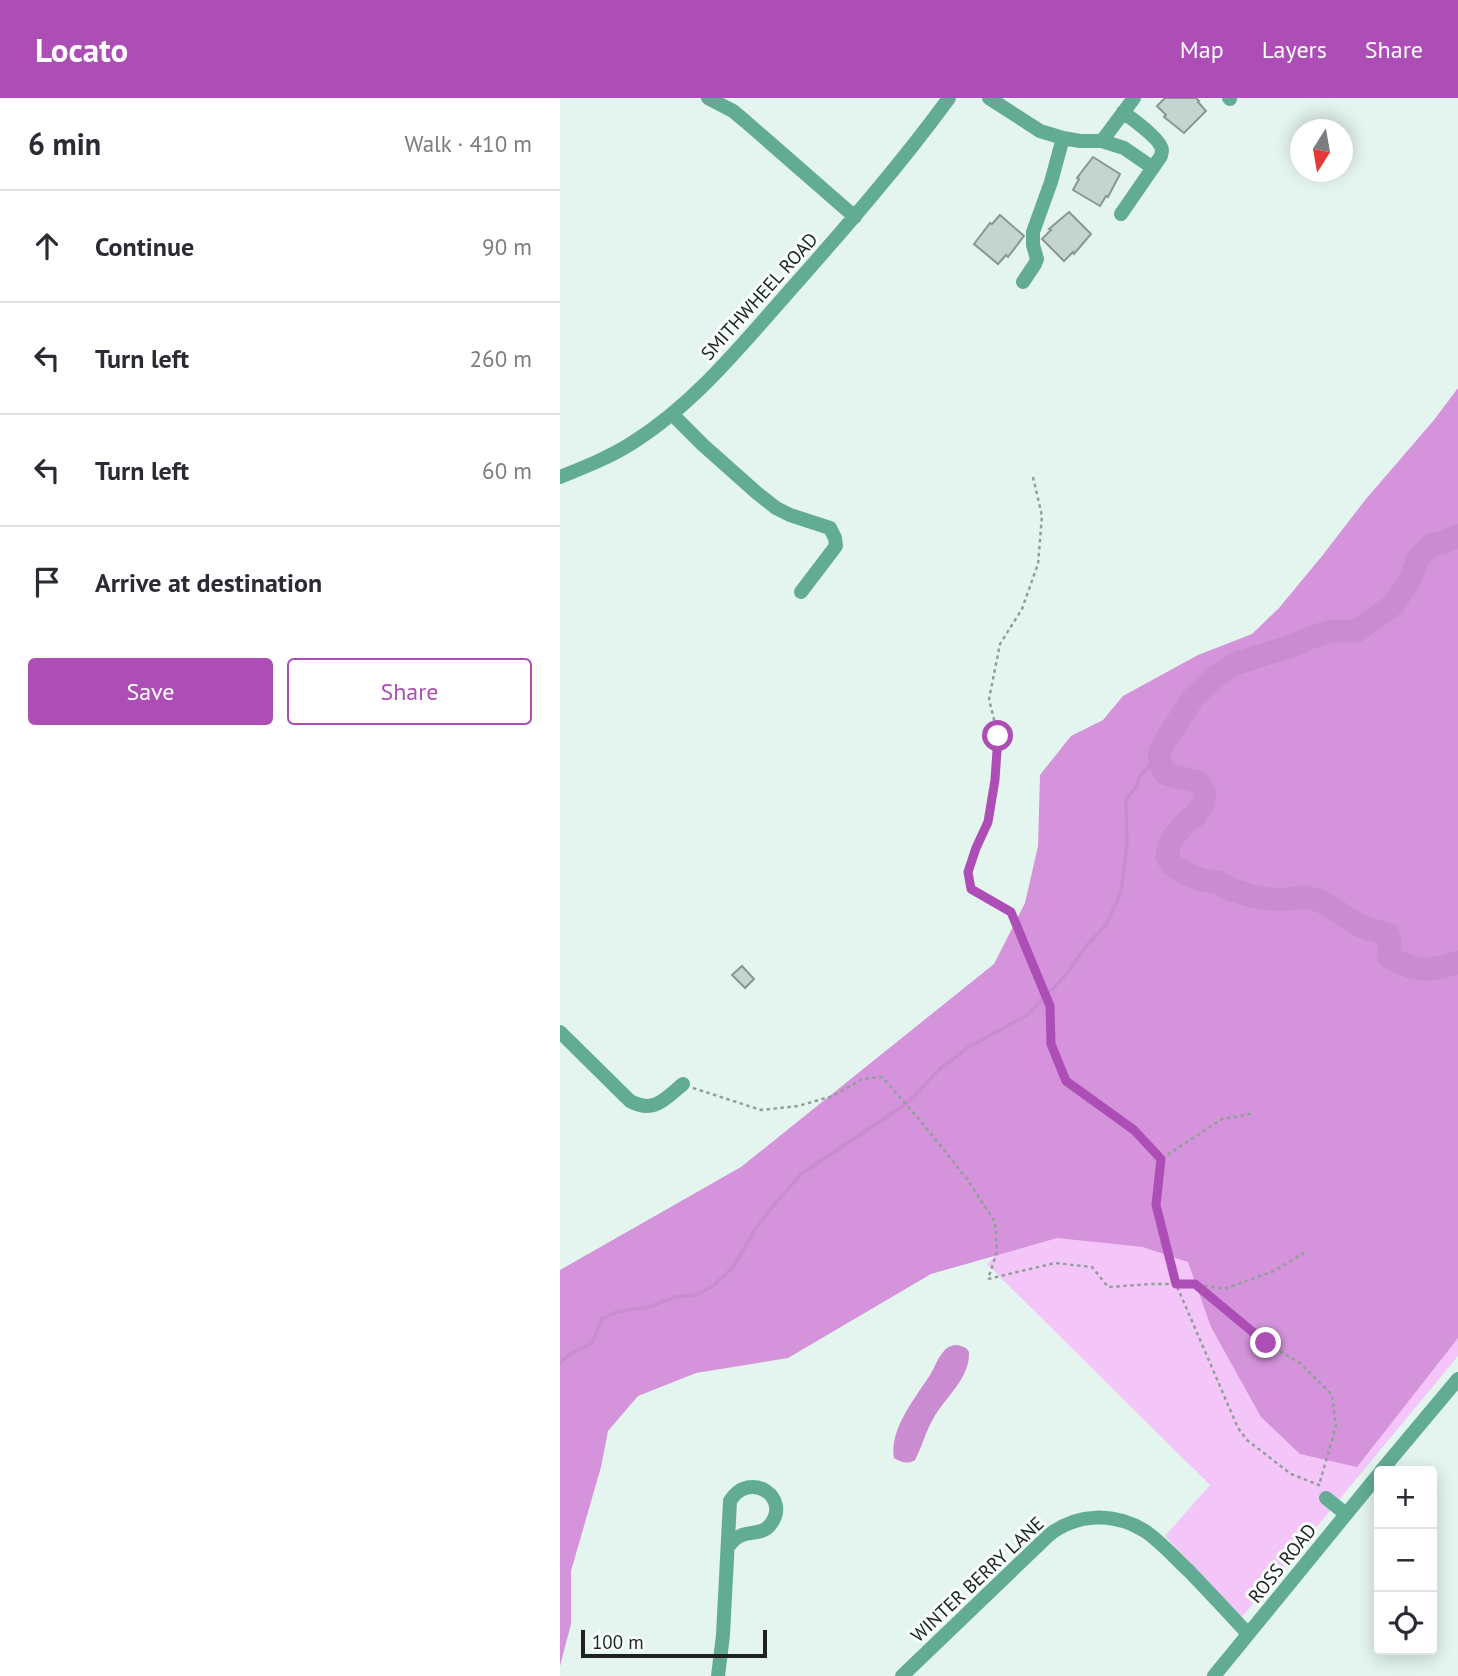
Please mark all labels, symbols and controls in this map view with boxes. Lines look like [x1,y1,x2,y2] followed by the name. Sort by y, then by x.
[35,28,128,71] text: Locato
[1180,34,1224,65] text: Map
[1262,34,1327,65] text: Layers
[1365,34,1423,65] text: Share
[1290,119,1353,182] north arrow
[28,124,101,163] text: 6 min
[405,129,532,158] text: Walk · 410 m
[28,227,66,265] icon: ahead
[695,227,823,365] street label: SMITHWHEEL ROAD
[95,230,194,263] text: Continue
[482,232,532,261] text: 90 m
[28,339,66,377] icon: left
[95,342,189,375] text: Turn left
[470,344,532,373] text: 260 m
[28,451,66,489] icon: left
[95,454,189,487] text: Turn left
[482,456,532,485] text: 60 m
[28,563,66,601] icon: arrive
[95,566,322,599] text: Arrive at destination
[28,658,273,725] button: Save
[287,658,532,725] button: Share
[982,720,1013,751] route start
[1250,1327,1281,1358] route end
[1374,1466,1437,1655] map controls
[1374,1466,1437,1529] button: +
[906,1511,1048,1647] street label: WINTER BERRY LANE
[1243,1518,1321,1608] street label: ROSS ROAD
[1374,1529,1437,1592] button: −
[1374,1592,1437,1655] button: locate
[581,1627,766,1659] scale bar
[592,1630,644,1654] text: 100 m

